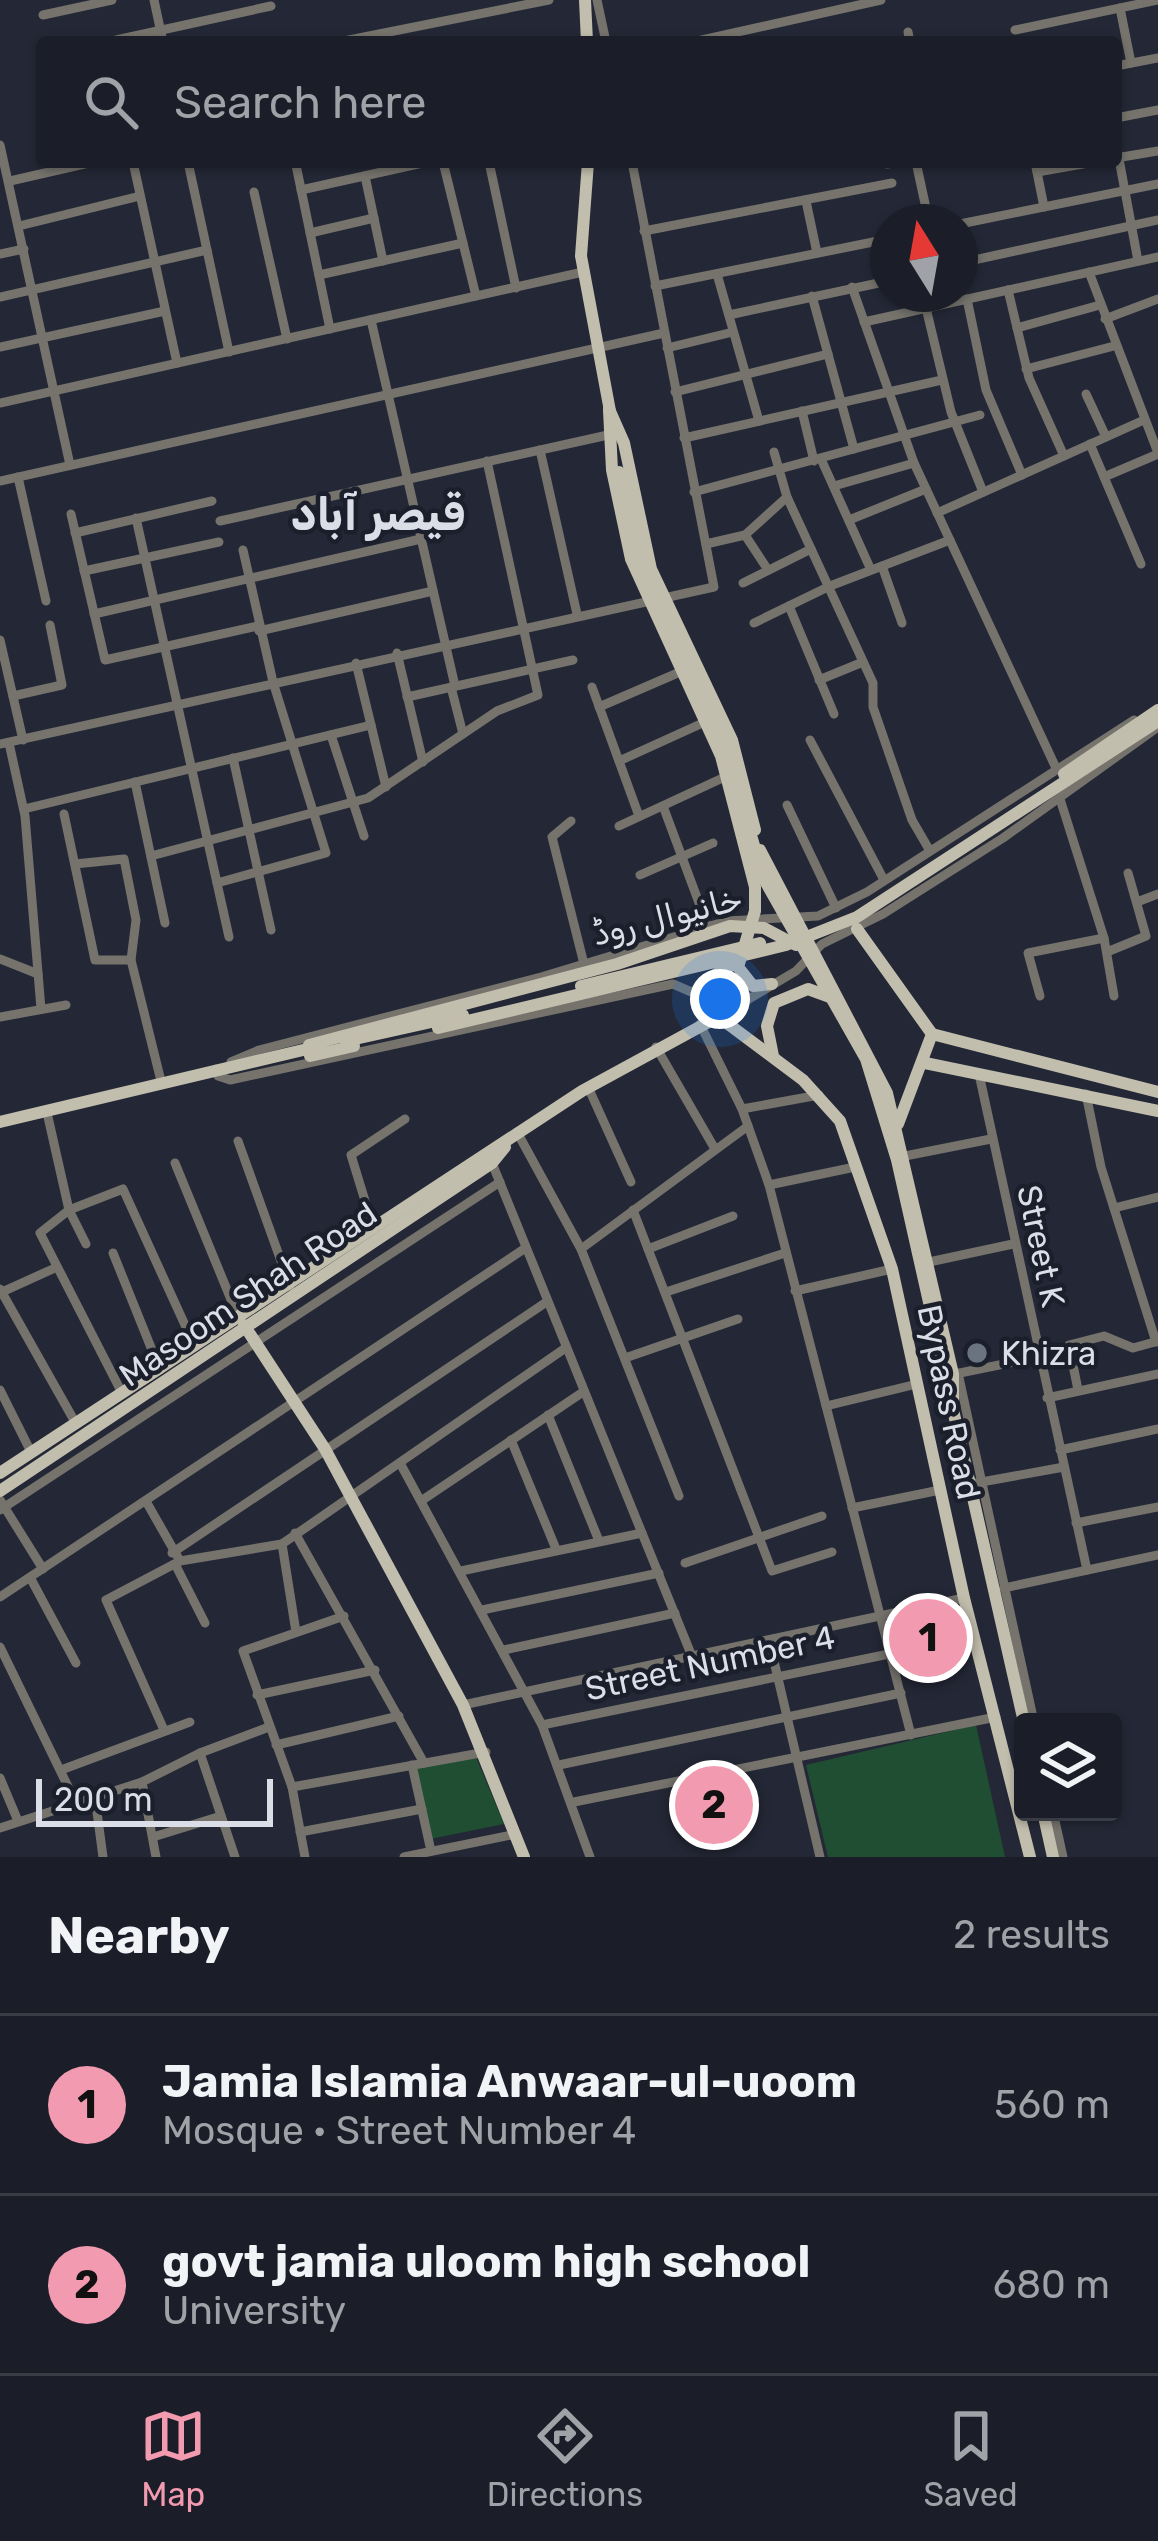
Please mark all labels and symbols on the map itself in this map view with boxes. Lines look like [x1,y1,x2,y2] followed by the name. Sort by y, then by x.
[870,204,978,312] north arrow
[291,488,465,541] district label: قیصر آباد
[588,879,746,954] street label: خانیوال روڈ
[690,969,750,1029] your location
[1009,1182,1073,1311] street label: Street K
[112,1193,384,1395] street label: Masoom Shah Road
[909,1301,989,1503] street label: Bypass Road
[1001,1334,1096,1373] place label: Khizra
[964,1340,990,1366] marker: Khizra
[889,1593,967,1683] pin: 1
[582,1618,838,1708] street label: Street Number 4
[675,1760,753,1850] pin: 2
[36,1773,273,1826] scale bar

